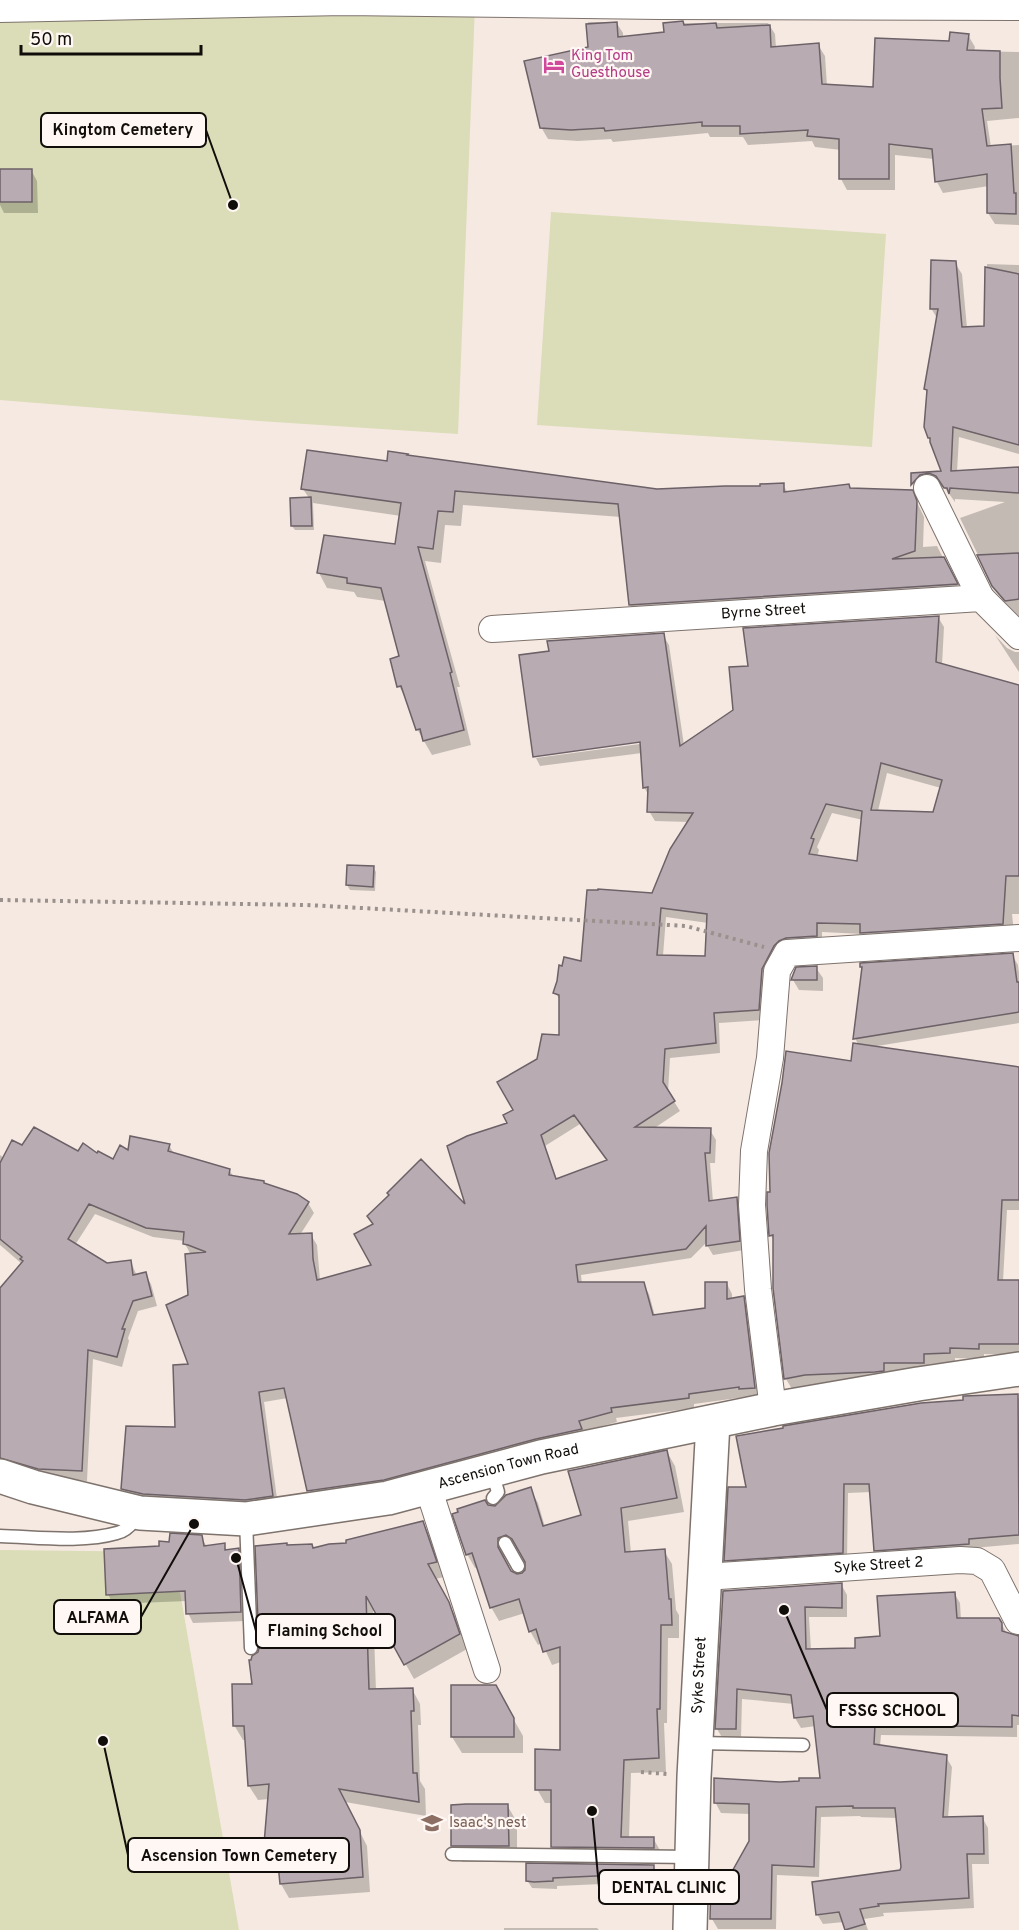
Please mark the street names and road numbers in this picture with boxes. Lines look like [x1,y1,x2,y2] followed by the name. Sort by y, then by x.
[720,600,806,624] street label: Byrne Street
[436,1440,581,1494] street label: Ascension Town Road
[833,1553,924,1578] street label: Syke Street 2
[688,1636,711,1714] street label: Syke Street

